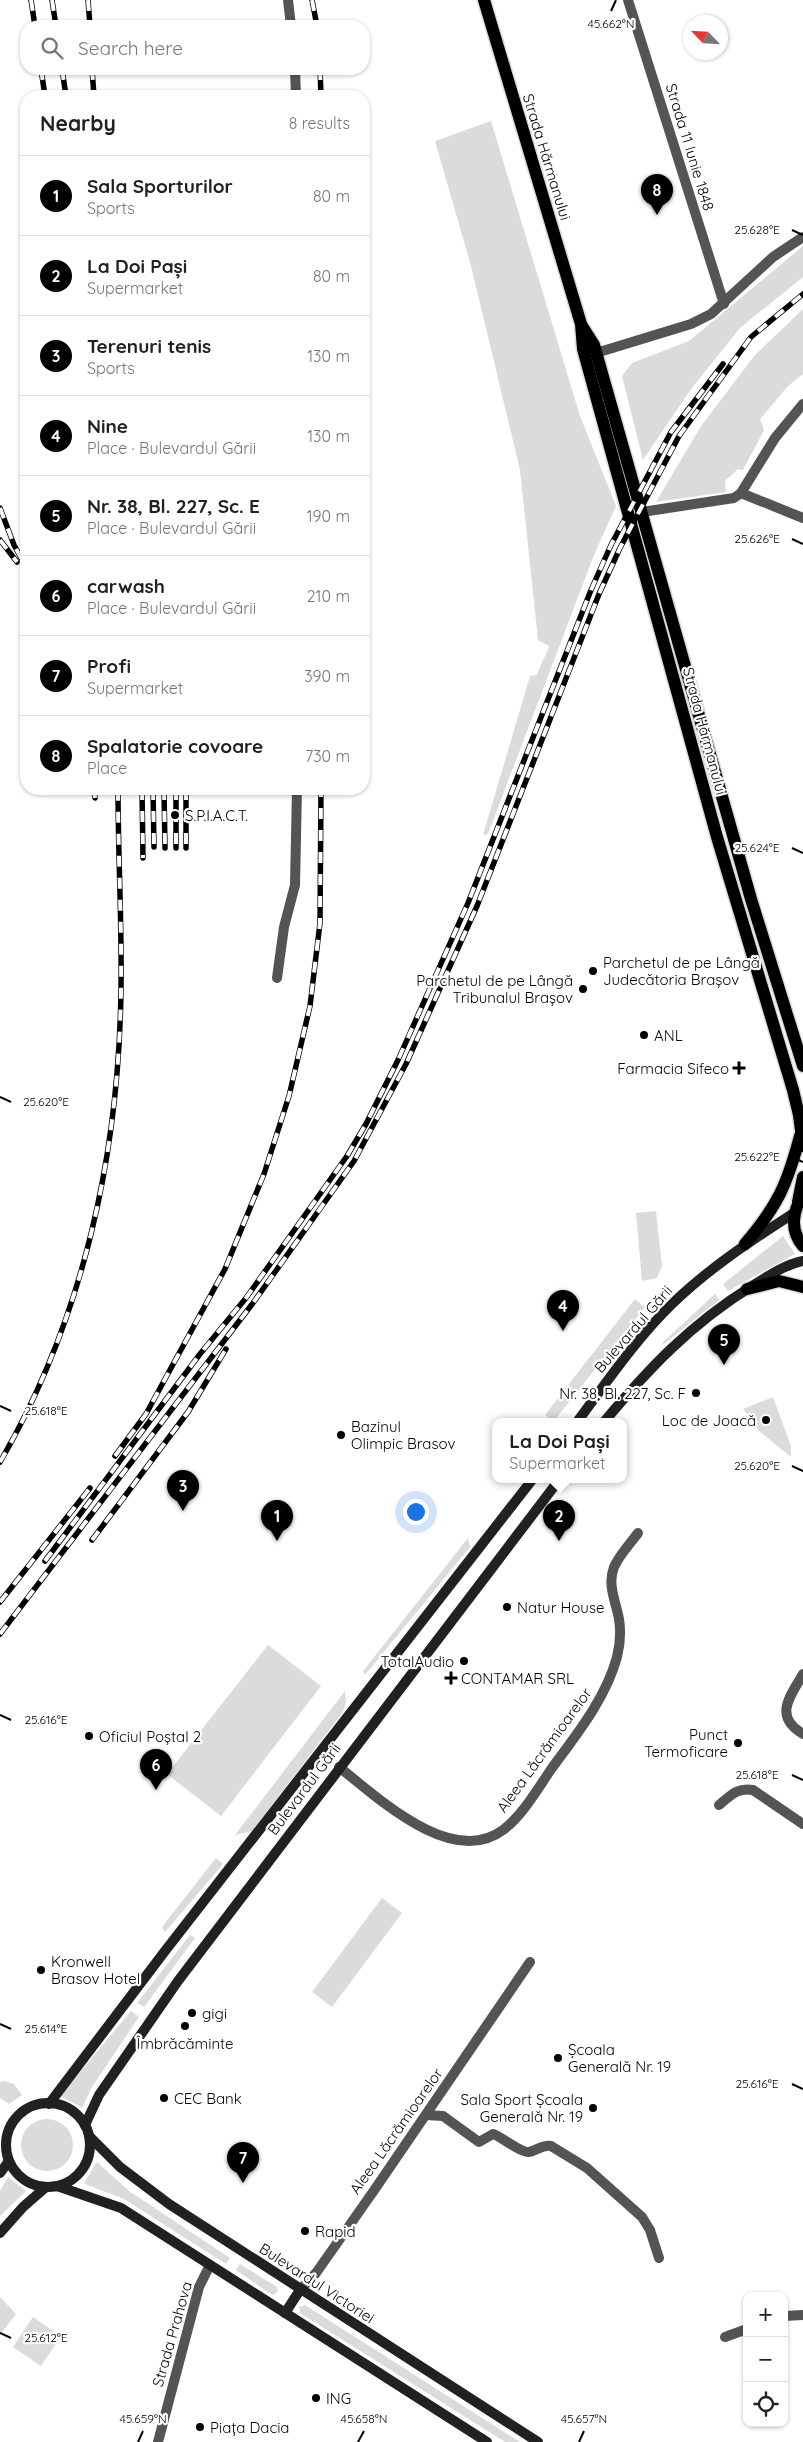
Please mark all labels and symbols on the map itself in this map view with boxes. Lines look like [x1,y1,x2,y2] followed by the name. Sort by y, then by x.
[683,15,728,60] north arrow
[587,16,635,31] text: 45.662°N
[662,81,718,213] street label: Strada 11 Iunie 1848
[519,91,575,223] street label: Strada Hărmanului
[641,174,673,215] pin: 8
[734,222,780,237] text: 25.628°E
[734,531,780,546] text: 25.626°E
[679,665,731,797] street label: Strada Hărmanului
[185,806,248,825] place label: S.P.I.A.C.T.
[169,809,181,821] marker: S.P.I.A.C.T.
[734,840,780,855] text: 25.624°E
[603,953,760,989] place label: Parchetul de pe Lângă Judecătoria Brașov
[587,965,599,977] marker: Parchetul de pe Lângă Judecătoria Brașov
[416,971,573,1007] place label: Parchetul de pe Lângă Tribunalul Brașov
[577,983,589,995] marker: Parchetul de pe Lângă Tribunalul Brașov
[654,1026,683,1045] place label: ANL
[638,1029,650,1041] marker: ANL
[617,1059,729,1078] place label: Farmacia Sifeco
[733,1062,745,1074] marker: Farmacia Sifeco
[23,1094,69,1109] text: 25.620°E
[734,1149,780,1164] text: 25.622°E
[590,1281,676,1377] street label: Bulevardul Gării
[547,1290,579,1331] pin: 4
[708,1324,740,1365] pin: 5
[559,1384,686,1403] place label: Nr. 38, Bl. 227, Sc. F
[690,1387,702,1399] marker: Nr. 38, Bl. 227, Sc. F
[24,1403,68,1418] text: 25.618°E
[662,1411,756,1430] place label: Loc de Joacă
[760,1414,772,1426] marker: Loc de Joacă
[351,1417,455,1453] place label: Bazinul Olimpic Brasov
[335,1429,347,1441] marker: Bazinul Olimpic Brasov
[734,1458,780,1473] text: 25.620°E
[167,1470,199,1511] pin: 3
[403,1499,429,1525] your location
[261,1500,293,1541] pin: 1
[543,1500,575,1541] pin: 2
[517,1598,604,1617] place label: Natur House
[501,1601,513,1613] marker: Natur House
[381,1652,454,1671] place label: TotalAudio
[458,1655,470,1667] marker: TotalAudio
[461,1669,574,1688] place label: CONTAMAR SRL
[445,1672,457,1684] marker: CONTAMAR SRL
[492,1684,596,1816] street label: Aleea Lăcrămioarelor
[24,1712,68,1727] text: 25.616°E
[644,1725,728,1761] place label: Punct Termoficare
[99,1727,201,1746] place label: Oficiul Poștal 2
[83,1730,95,1742] marker: Oficiul Poștal 2
[732,1737,744,1749] marker: Punct Termoficare
[263,1739,345,1839] street label: Bulevardul Gării
[140,1749,172,1790] pin: 6
[735,1767,779,1782] text: 25.618°E
[51,1952,140,1988] place label: Kronwell Brasov Hotel
[35,1964,47,1976] marker: Kronwell Brasov Hotel
[202,2004,227,2023] place label: gigi
[186,2007,198,2019] marker: gigi
[179,2020,191,2032] marker: Îmbrăcăminte
[25,2021,68,2036] text: 25.614°E
[136,2034,234,2053] place label: Îmbrăcăminte
[568,2040,671,2076] place label: Școala Generală Nr. 19
[552,2052,564,2064] marker: Școala Generală Nr. 19
[345,2064,447,2198] street label: Aleea Lăcrămioarelor
[735,2076,779,2091] text: 25.616°E
[174,2089,242,2108] place label: CEC Bank
[460,2090,583,2126] place label: Sala Sport Școala Generală Nr. 19
[158,2092,170,2104] marker: CEC Bank
[587,2102,599,2114] marker: Sala Sport Școala Generală Nr. 19
[227,2142,259,2183] pin: 7
[315,2222,356,2241] place label: Rapid
[299,2225,311,2237] marker: Rapid
[256,2239,378,2327] street label: Bulevardul Victoriei
[148,2279,196,2389] street label: Strada Prahova
[24,2330,68,2345] text: 25.612°E
[326,2389,351,2408] place label: ING
[310,2392,322,2404] marker: ING
[119,2411,167,2426] text: 45.659°N
[340,2411,388,2426] text: 45.658°N
[561,2411,607,2426] text: 45.657°N
[210,2418,289,2437] place label: Piața Dacia
[194,2421,206,2433] marker: Piața Dacia

